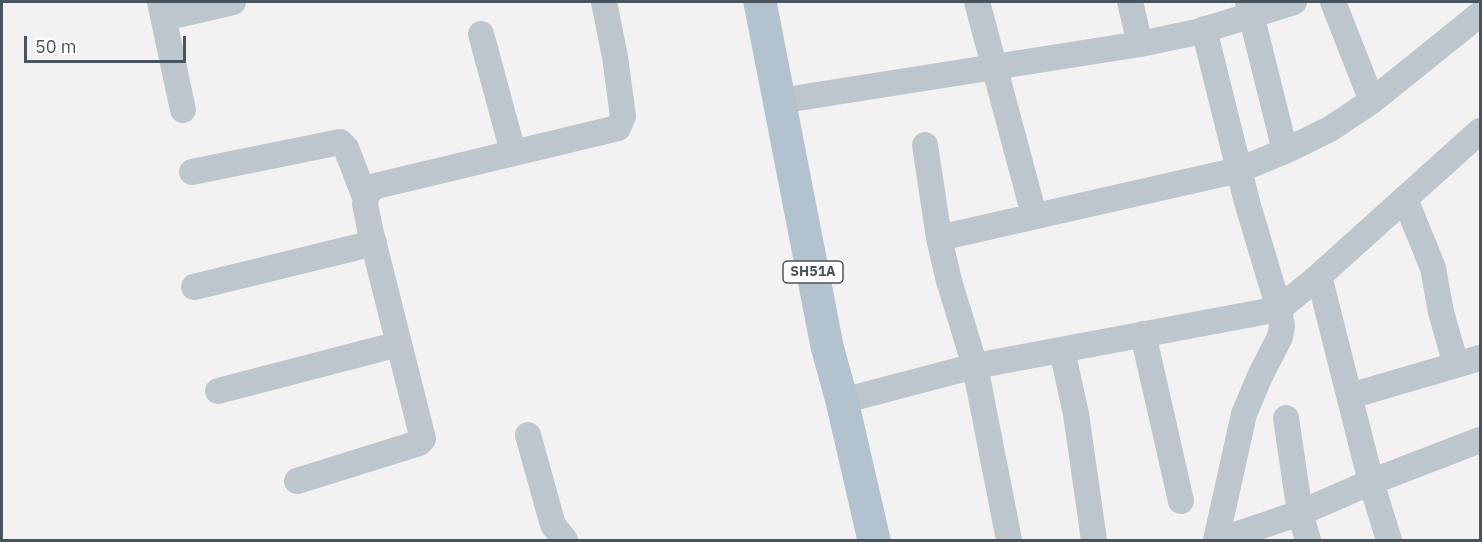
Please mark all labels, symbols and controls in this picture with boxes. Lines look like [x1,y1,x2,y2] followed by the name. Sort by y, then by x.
[27,24,189,62] scale bar
[35,35,77,58] text: 50 m
[783,261,843,283] road number: SH51A

